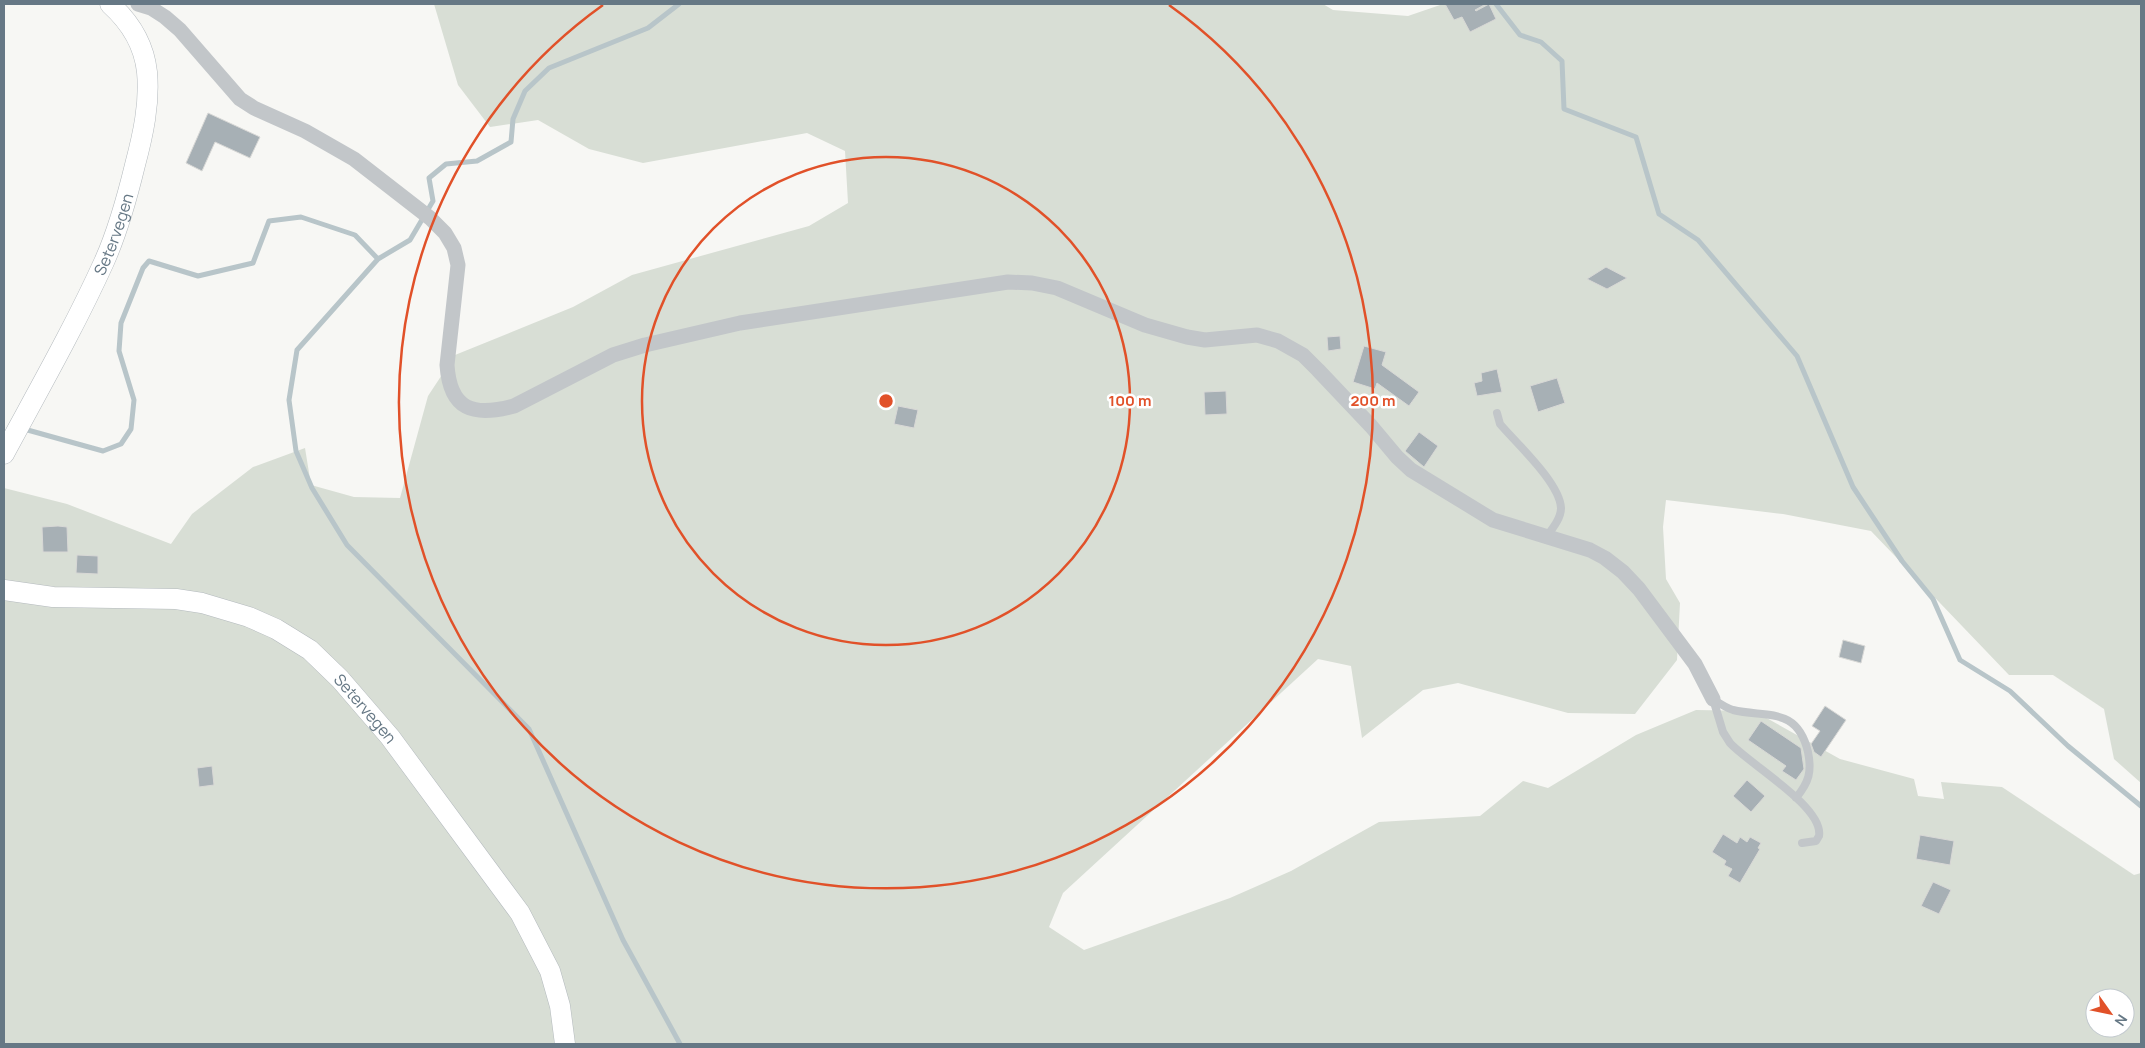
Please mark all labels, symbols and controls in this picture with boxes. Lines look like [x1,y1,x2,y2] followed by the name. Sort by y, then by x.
[88,191,138,279] street label: Setervegen
[1109,390,1151,411] text: 100 m
[1350,390,1396,411] text: 200 m
[877,392,895,410] centre of rings
[329,669,402,748] street label: Setervegen
[2085,988,2135,1038] north arrow
[2111,1011,2132,1030] text: N

